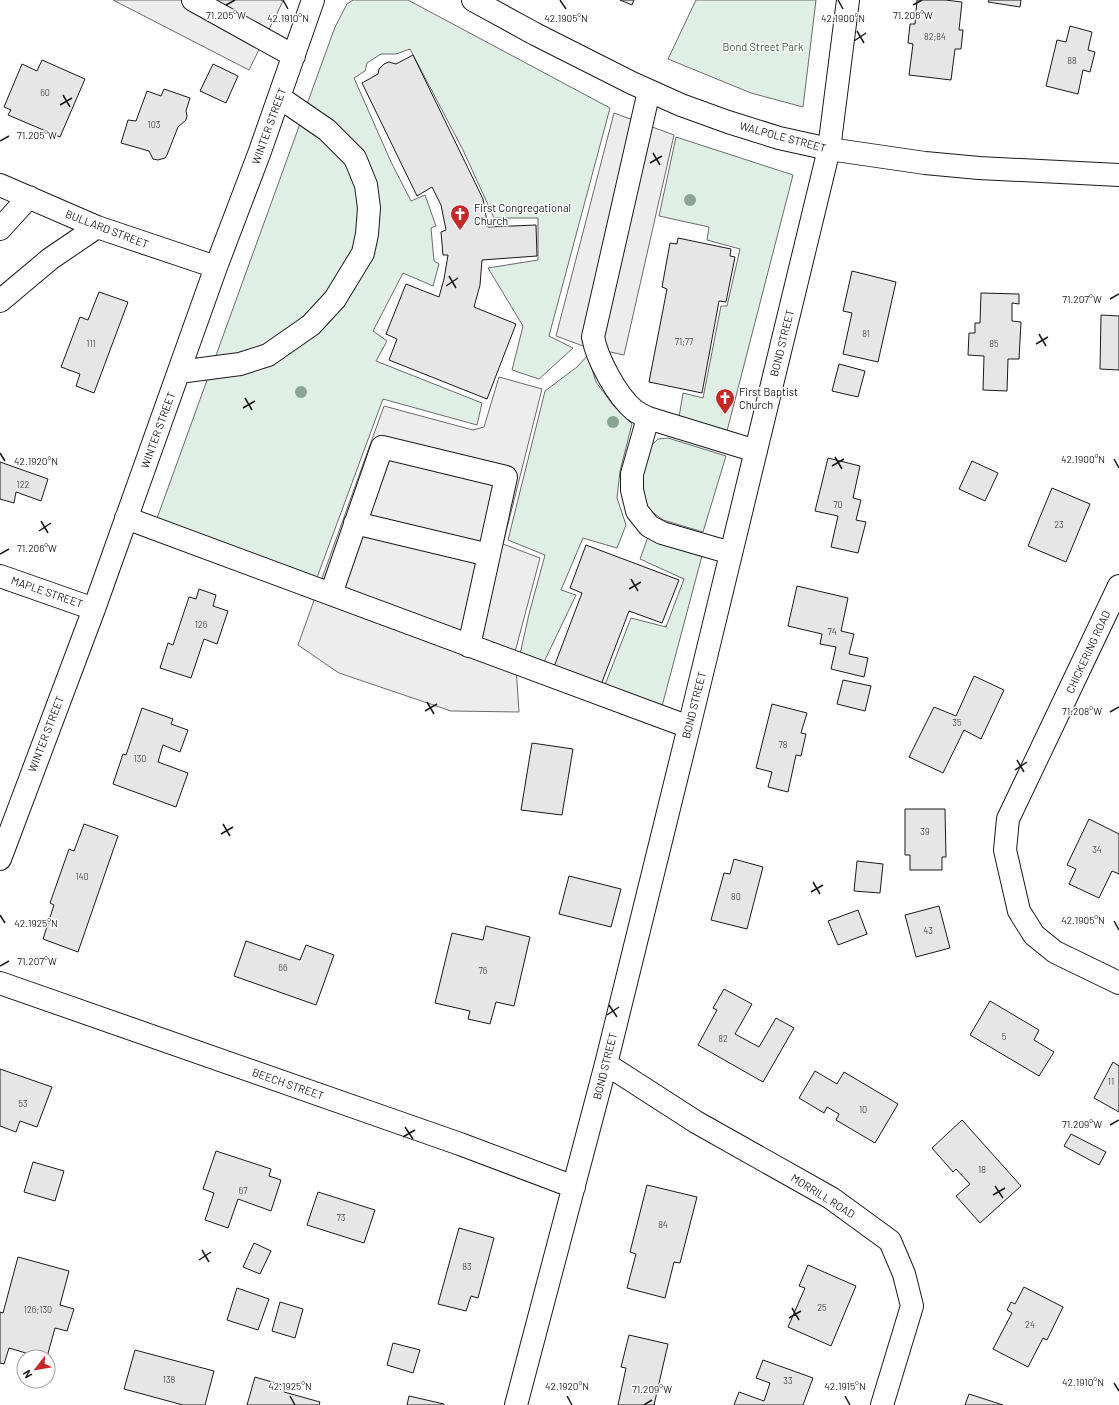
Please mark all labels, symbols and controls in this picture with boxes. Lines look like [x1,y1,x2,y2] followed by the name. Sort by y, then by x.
[206,9,246,21] text: 71.205°W
[893,9,933,21] text: 71.206°W
[267,12,309,24] text: 42.1910°N
[544,12,588,24] text: 42.1905°N
[821,12,865,24] text: 42.1900°N
[924,31,946,42] house number: 82;84
[723,40,804,53] park label: Bond Street Park
[1067,55,1077,66] house number: 88
[249,86,288,166] street label: WINTER STREET
[40,87,50,98] house number: 60
[148,119,161,130] house number: 103
[739,119,828,154] street label: WALPOLE STREET
[17,129,57,141] text: 71.205°W
[474,201,571,227] place label: First Congregational Church
[449,203,471,231] church icon: First Congregational Church
[64,207,151,250] street label: BULLARD STREET
[1062,293,1102,305] text: 71.207°W
[767,308,796,378] street label: BOND STREET
[862,328,870,339] house number: 81
[675,336,694,347] house number: 71;77
[86,338,96,349] house number: 111
[989,338,999,349] house number: 85
[739,385,798,411] place label: First Baptist Church
[714,387,736,415] church icon: First Baptist Church
[138,390,177,470] street label: WINTER STREET
[1061,453,1105,465] text: 42.1900°N
[14,455,58,467] text: 42.1920°N
[17,479,30,490] house number: 122
[833,499,843,510] house number: 70
[1054,519,1064,530] house number: 23
[17,542,57,554] text: 71.206°W
[10,573,85,610] street label: MAPLE STREET
[1063,608,1112,695] street label: CHICKERING ROAD
[195,619,208,630] house number: 126
[827,626,837,637] house number: 74
[679,670,708,740] street label: BOND STREET
[25,694,66,774] street label: WINTER STREET
[1062,705,1102,717] text: 71.208°W
[952,717,962,728] house number: 35
[779,739,788,750] house number: 78
[134,753,146,764] house number: 130
[920,826,930,837] house number: 39
[1092,844,1102,855] house number: 34
[75,871,89,882] house number: 140
[731,891,741,902] house number: 80
[1061,914,1105,926] text: 42.1905°N
[14,917,58,929] text: 42.1925°N
[923,925,933,936] house number: 43
[17,955,57,967] text: 71.207°W
[278,962,288,973] house number: 66
[479,965,488,976] house number: 76
[590,1031,619,1101] street label: BOND STREET
[1002,1031,1007,1042] house number: 5
[718,1033,728,1044] house number: 82
[251,1065,326,1102] street label: BEECH STREET
[1108,1076,1114,1087] house number: 11
[18,1098,28,1109] house number: 53
[859,1104,867,1115] house number: 10
[1062,1118,1102,1130] text: 71.209°W
[978,1164,986,1175] house number: 18
[789,1171,858,1220] street label: MORRILL ROAD
[239,1185,248,1196] house number: 67
[337,1212,346,1223] house number: 73
[658,1219,668,1230] house number: 84
[462,1261,472,1272] house number: 83
[817,1302,827,1313] house number: 25
[24,1304,52,1315] house number: 126;130
[1025,1319,1035,1330] house number: 24
[16,1349,56,1389] north arrow
[20,1368,34,1381] text: N
[163,1374,176,1385] house number: 138
[783,1375,793,1386] house number: 33
[1062,1376,1104,1388] text: 42.1910°N
[268,1380,312,1392] text: 42.1925°N
[545,1380,589,1392] text: 42.1920°N
[824,1380,866,1392] text: 42.1915°N
[632,1383,672,1395] text: 71.209°W

